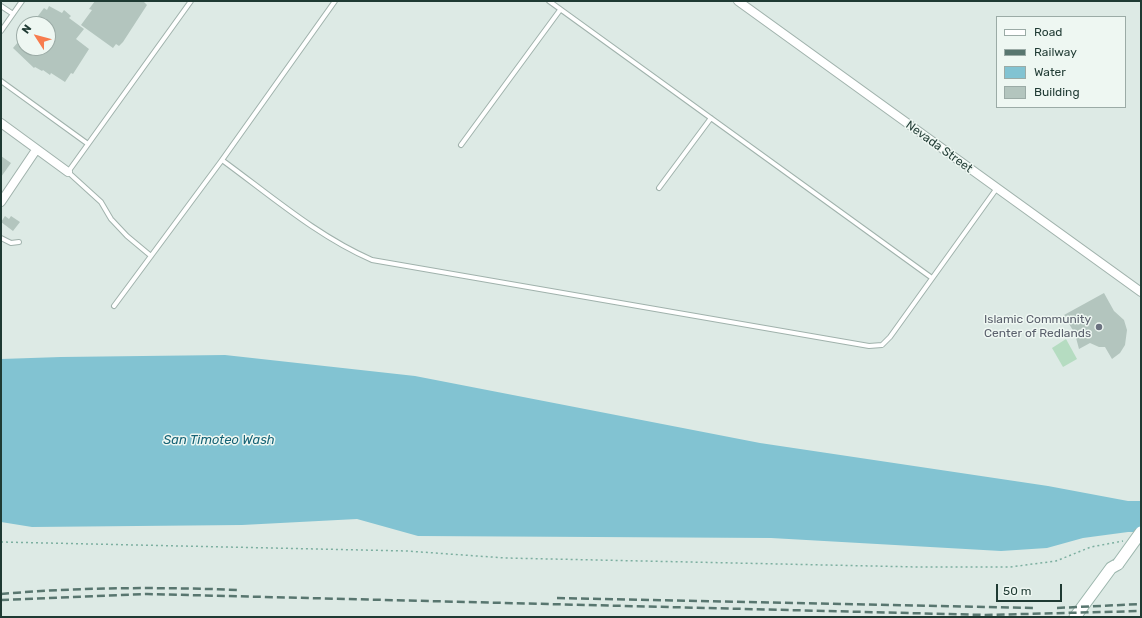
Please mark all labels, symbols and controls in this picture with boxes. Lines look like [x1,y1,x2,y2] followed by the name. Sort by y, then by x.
[16,16,56,56] north arrow
[996,16,1126,108] legend
[19,22,34,36] text: N
[1034,25,1062,39] text: Road
[1034,45,1077,59] text: Railway
[1034,65,1066,79] text: Water
[1034,85,1080,99] text: Building
[903,118,975,176] street label: Nevada Street
[984,313,1091,341] place label: Islamic Community Center of Redlands
[1094,322,1104,332] marker: Islamic Community Center of Redlands
[163,432,275,448] water label: San Timoteo Wash
[998,576,1064,602] scale bar
[1003,584,1031,598] text: 50 m

